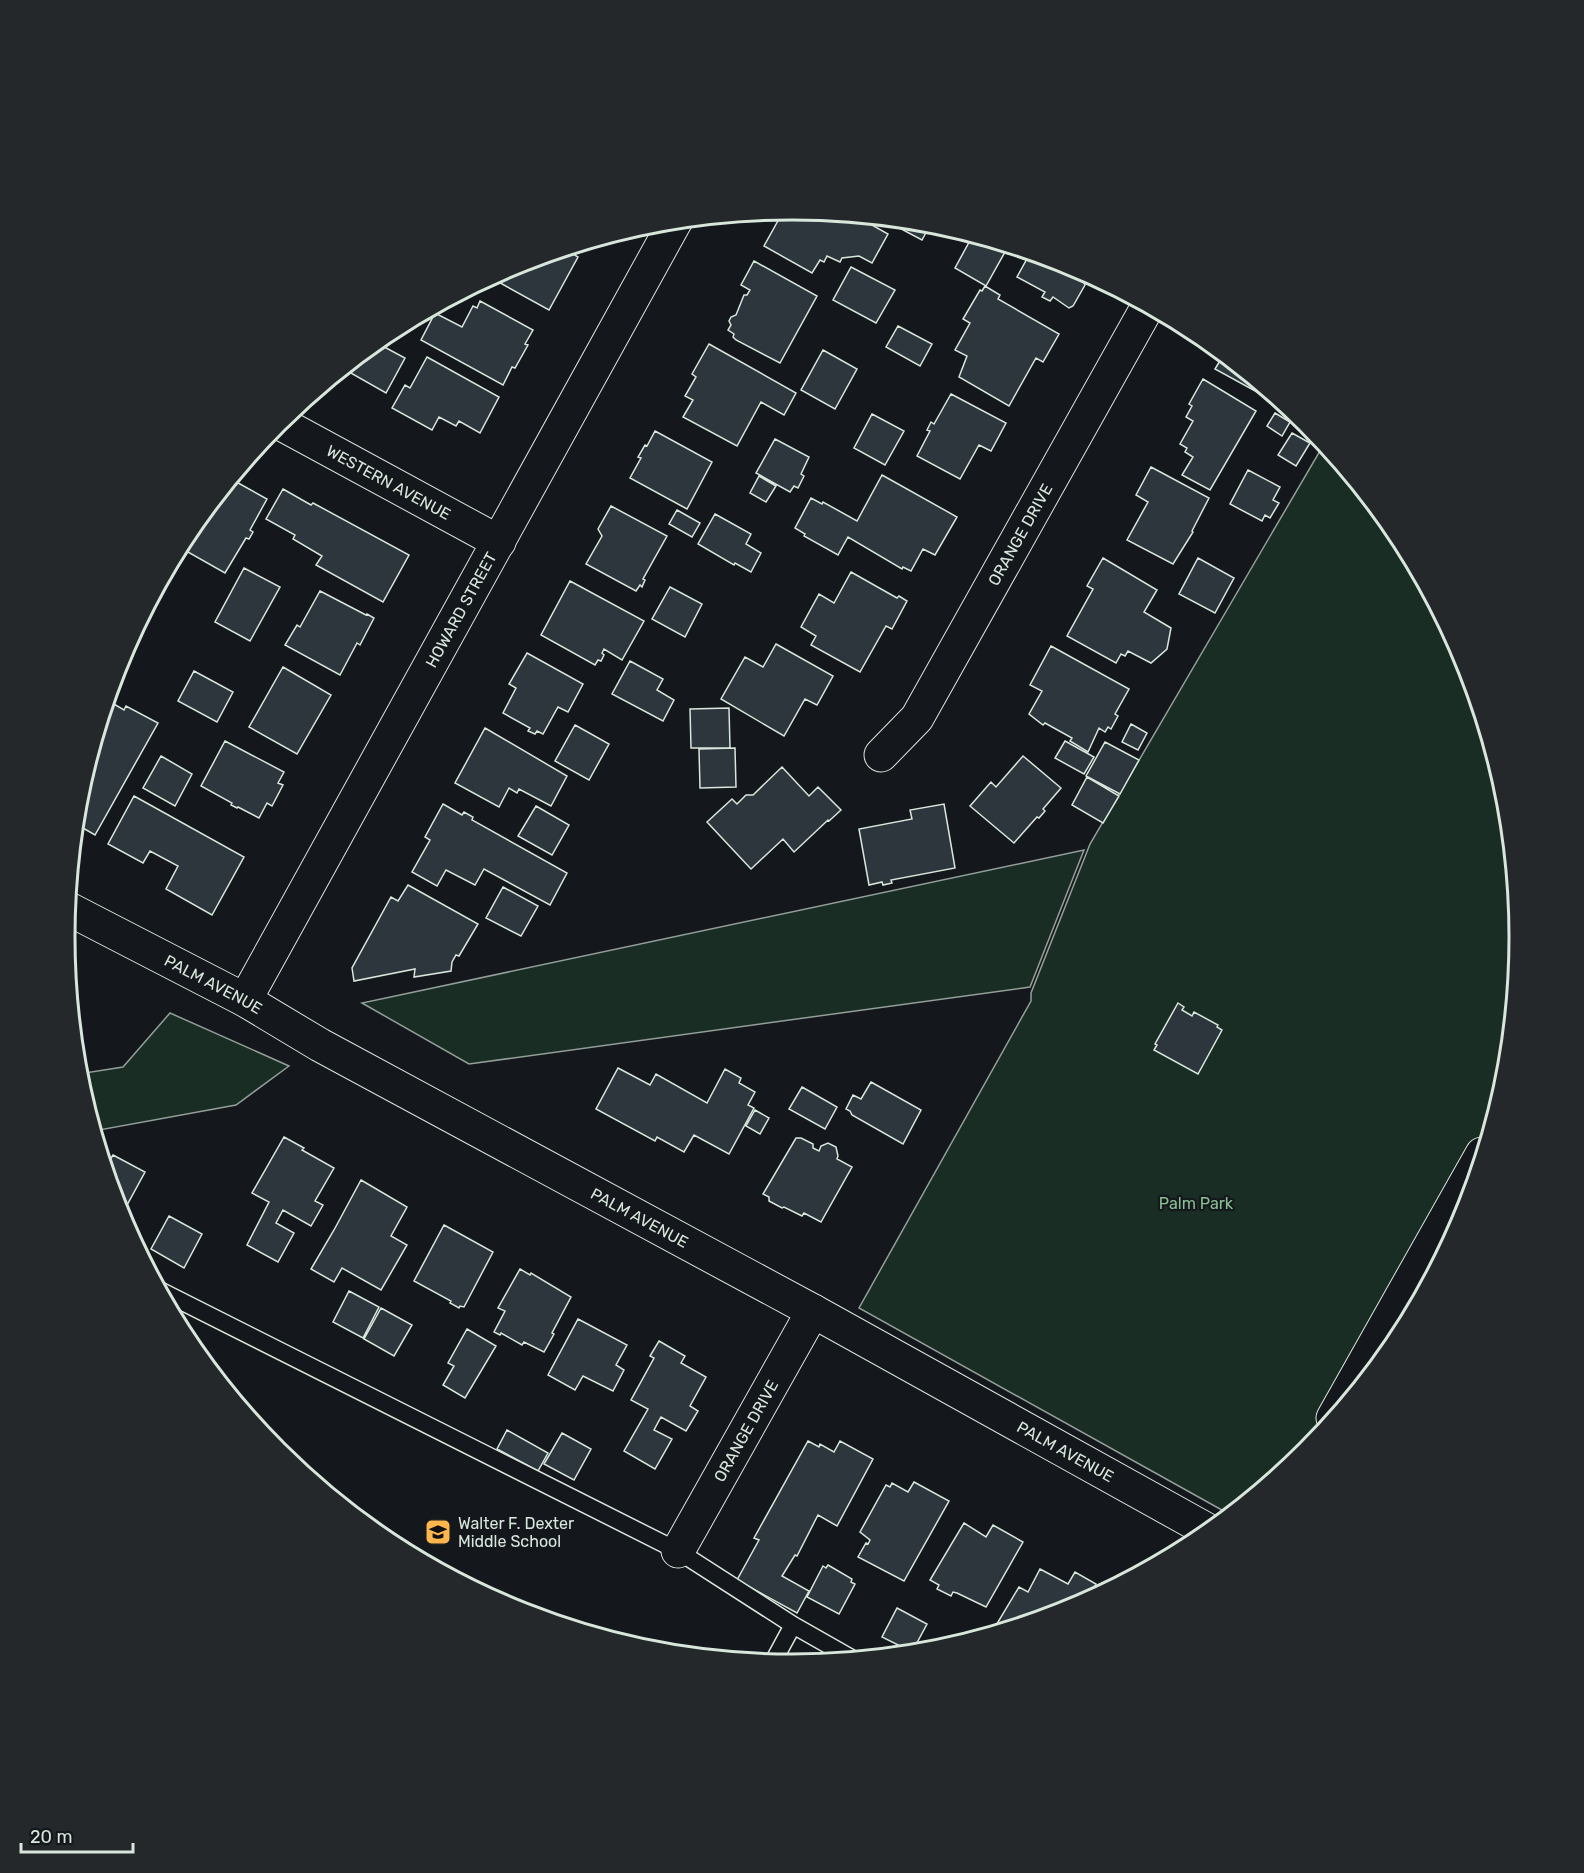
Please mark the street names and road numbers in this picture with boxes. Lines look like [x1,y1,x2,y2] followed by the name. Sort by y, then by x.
[323,441,454,524] street label: WESTERN AVENUE
[984,480,1056,589] street label: ORANGE DRIVE
[421,549,500,671] street label: HOWARD STREET
[161,951,266,1018] street label: PALM AVENUE
[588,1183,692,1251] street label: PALM AVENUE
[709,1376,782,1485] street label: ORANGE DRIVE
[1014,1417,1117,1486] street label: PALM AVENUE

